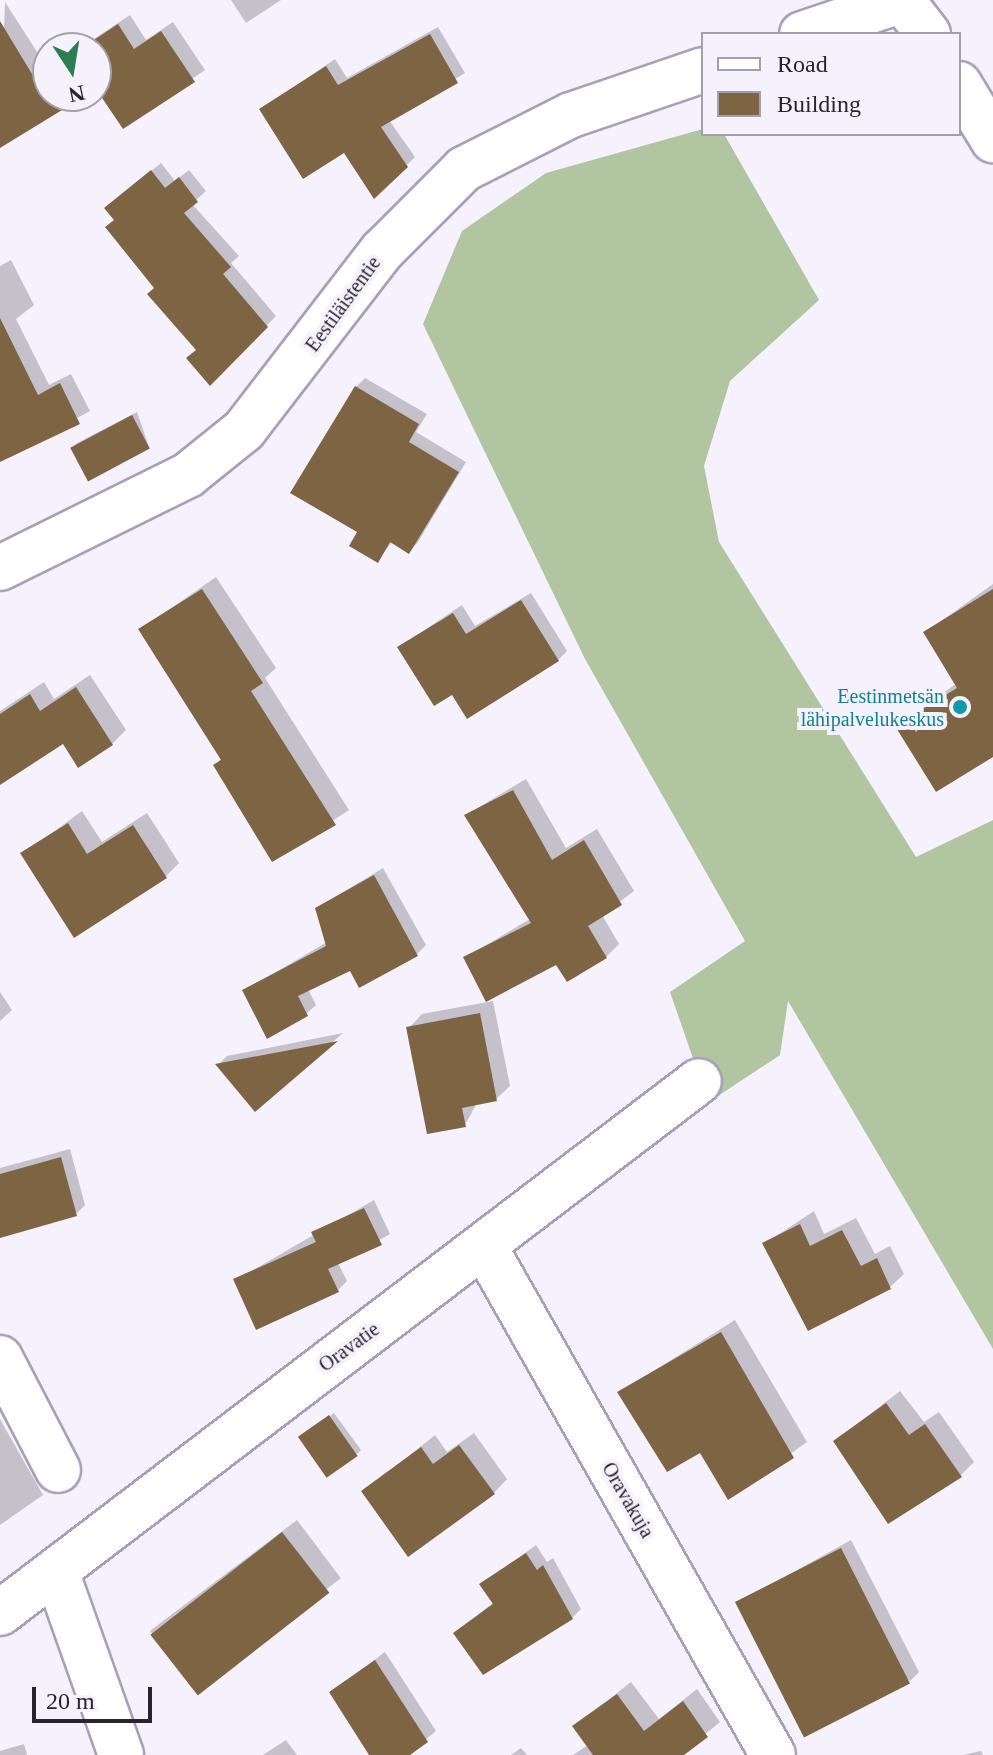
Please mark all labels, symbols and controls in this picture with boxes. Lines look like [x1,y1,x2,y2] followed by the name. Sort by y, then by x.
[32,32,112,112] north arrow
[701,32,961,136] legend
[777,51,828,77] text: Road
[66,80,87,108] text: N
[777,91,861,117] text: Building
[300,252,386,356] street label: Eestiläistentie
[801,684,944,731] place label: Eestinmetsän lähipalvelukeskus
[951,698,969,716] marker: Eestinmetsän lähipalvelukeskus
[314,1317,384,1377] street label: Oravatie
[597,1458,659,1542] street label: Oravakuja
[36,1671,156,1721] scale bar
[46,1688,95,1714] text: 20 m

